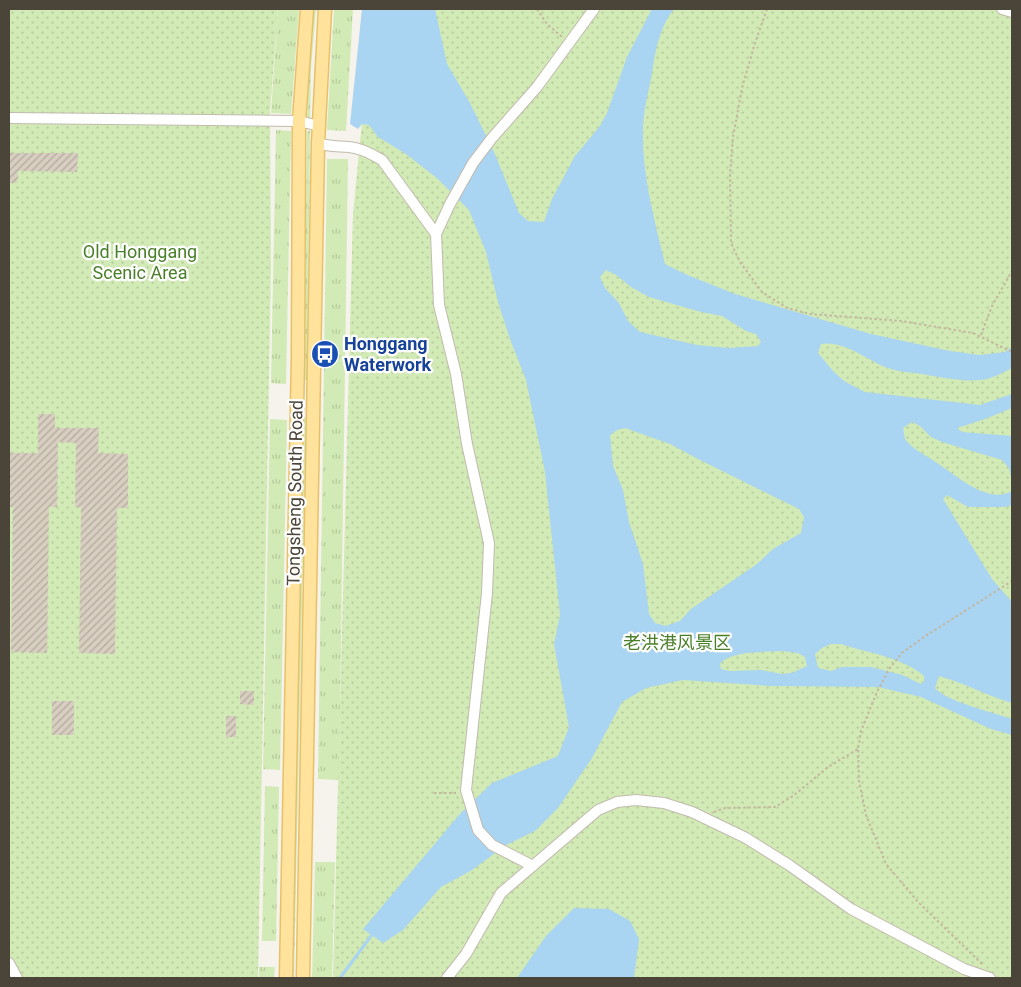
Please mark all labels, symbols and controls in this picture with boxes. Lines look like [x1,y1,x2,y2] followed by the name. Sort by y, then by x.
[83,241,197,283] park label: Old Honggang Scenic Area
[344,333,432,375] place label: Honggang Waterwork
[310,339,340,369] bus stop icon: Honggang Waterwork
[282,400,307,586] street label: Tongsheng South Road
[623,632,731,653] park label: 老洪港风景区

